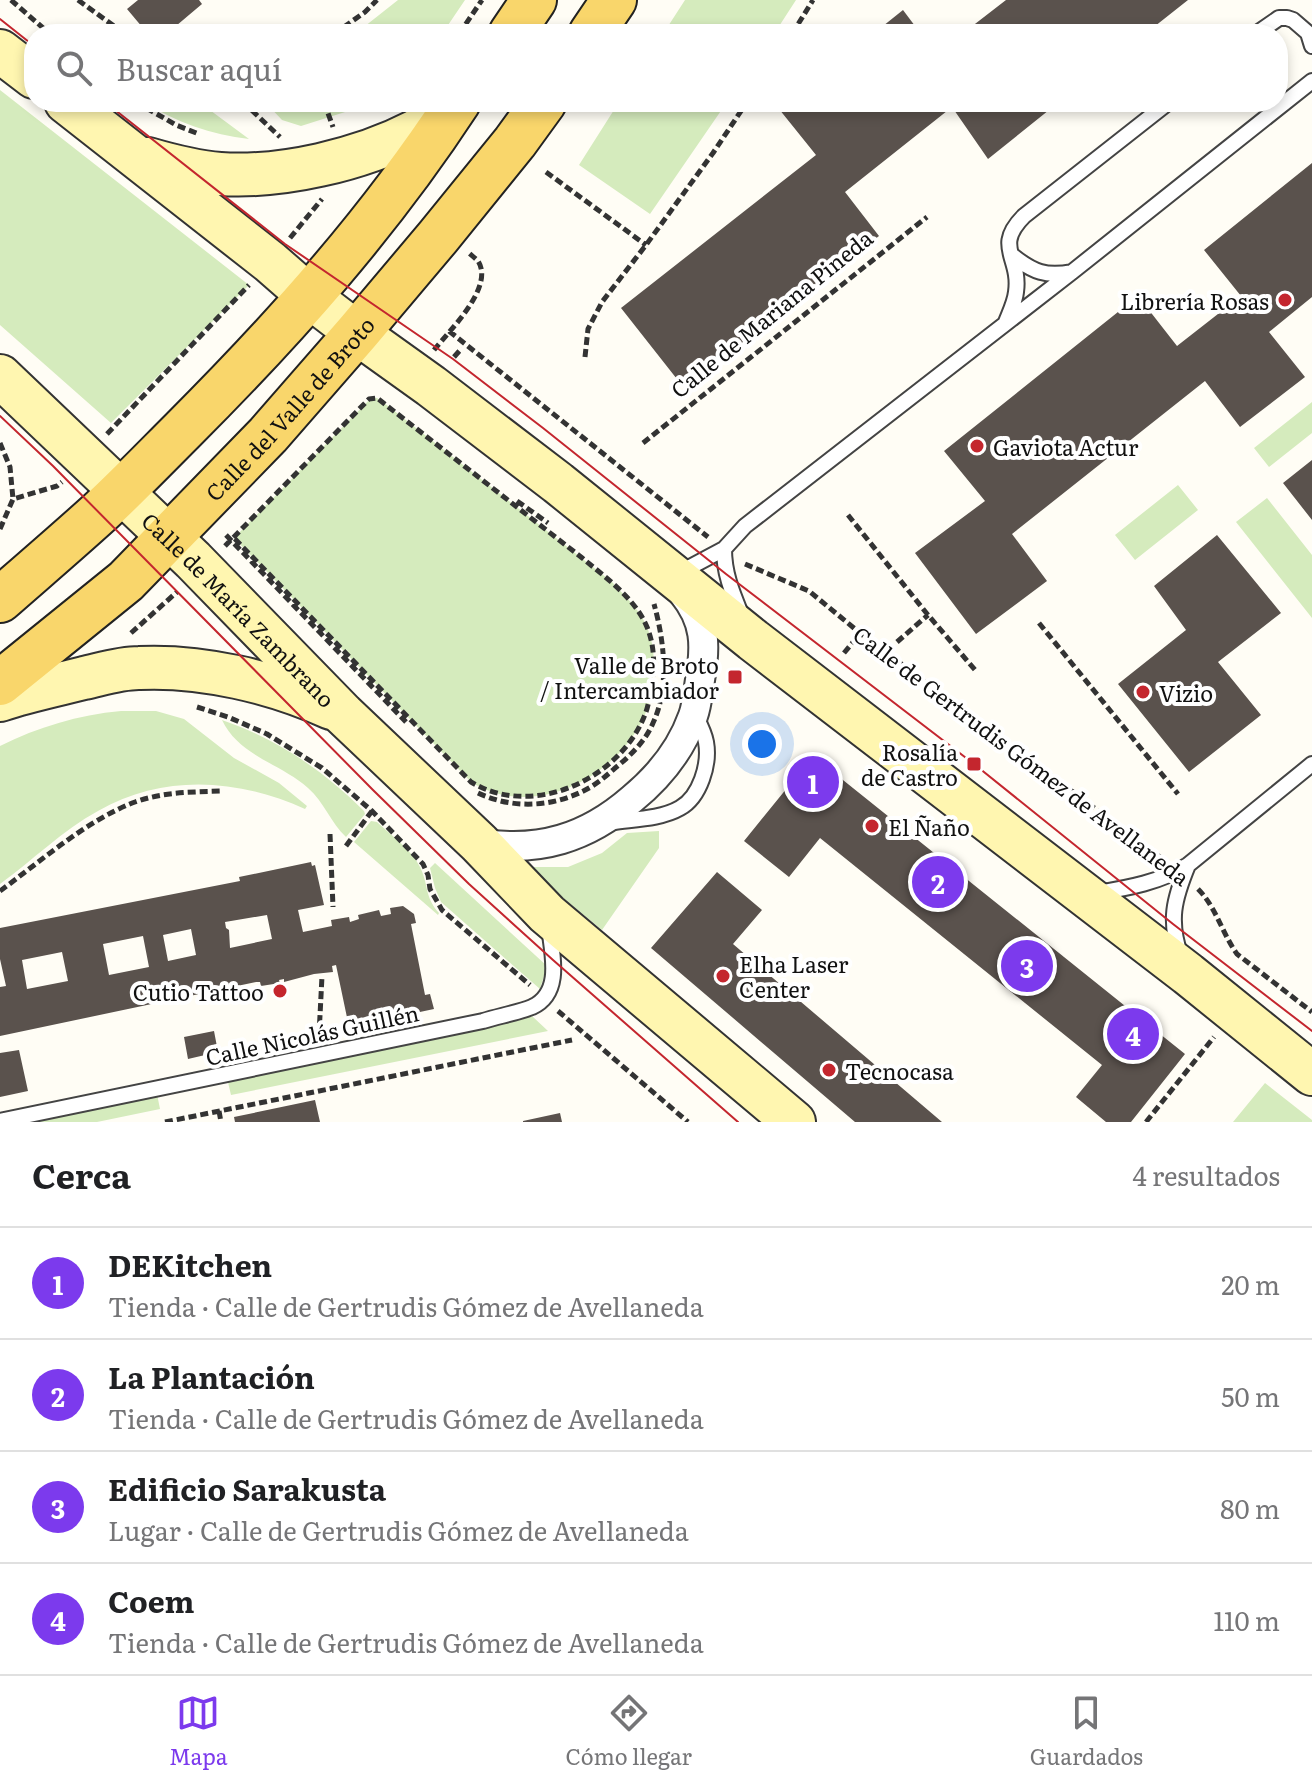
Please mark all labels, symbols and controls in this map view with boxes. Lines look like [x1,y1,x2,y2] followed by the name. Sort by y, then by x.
[24,24,1288,112] search box
[52,46,96,90] icon: search
[116,46,282,90] text: Buscar aquí
[663,221,879,405] street label: Calle de Mariana Pineda
[1120,284,1269,317] place label: Librería Rosas
[1276,291,1294,309] marker: Librería Rosas
[197,309,381,507] street label: Calle del Valle de Broto
[993,430,1139,463] place label: Gaviota Actur
[968,437,986,455] marker: Gaviota Actur
[135,504,344,714] street label: Calle de María Zambrano
[847,617,1197,893] street label: Calle de Gertrudis Gómez de Avellaneda
[540,648,720,706] place label: Valle de Broto / Intercambiador
[726,668,744,686] marker: Valle de Broto / Intercambiador
[1159,676,1213,709] place label: Vizio
[1134,683,1152,701] marker: Vizio
[742,724,782,764] your location
[861,735,958,793] place label: Rosalía de Castro
[787,752,839,812] pin: 1
[965,755,983,773] marker: Rosalía de Castro
[888,810,970,843] place label: El Ñaño
[863,817,881,835] marker: El Ñaño
[912,852,964,912] pin: 2
[1001,936,1053,996] pin: 3
[739,947,849,1005] place label: Elha Laser Center
[714,967,732,985] marker: Elha Laser Center
[133,975,264,1008] place label: Cutio Tattoo
[271,982,289,1000] marker: Cutio Tattoo
[202,995,422,1073] street label: Calle Nicolás Guillén
[1107,1004,1159,1064] pin: 4
[845,1054,954,1087] place label: Tecnocasa
[820,1061,838,1079] marker: Tecnocasa
[32,1149,131,1199] text: Cerca
[1132,1155,1280,1194] text: 4 resultados
[108,1242,272,1286] text: DEKitchen
[53,1264,63,1303] text: 1
[1221,1264,1280,1303] text: 20 m
[108,1286,704,1325] text: Tienda · Calle de Gertrudis Gómez de Avellaneda
[108,1354,315,1398] text: La Plantación
[51,1376,65,1415] text: 2
[1221,1376,1280,1415] text: 50 m
[108,1398,704,1437] text: Tienda · Calle de Gertrudis Gómez de Avellaneda
[108,1466,386,1510] text: Edificio Sarakusta
[51,1488,65,1527] text: 3
[1220,1488,1280,1527] text: 80 m
[108,1510,689,1549] text: Lugar · Calle de Gertrudis Gómez de Avellaneda
[108,1578,194,1622] text: Coem
[50,1600,66,1639] text: 4
[1213,1600,1280,1639] text: 110 m
[108,1622,704,1661] text: Tienda · Calle de Gertrudis Gómez de Avellaneda
[169,1691,228,1772] tab: Mapa
[565,1691,692,1772] tab: Cómo llegar
[1030,1691,1143,1772] tab: Guardados

